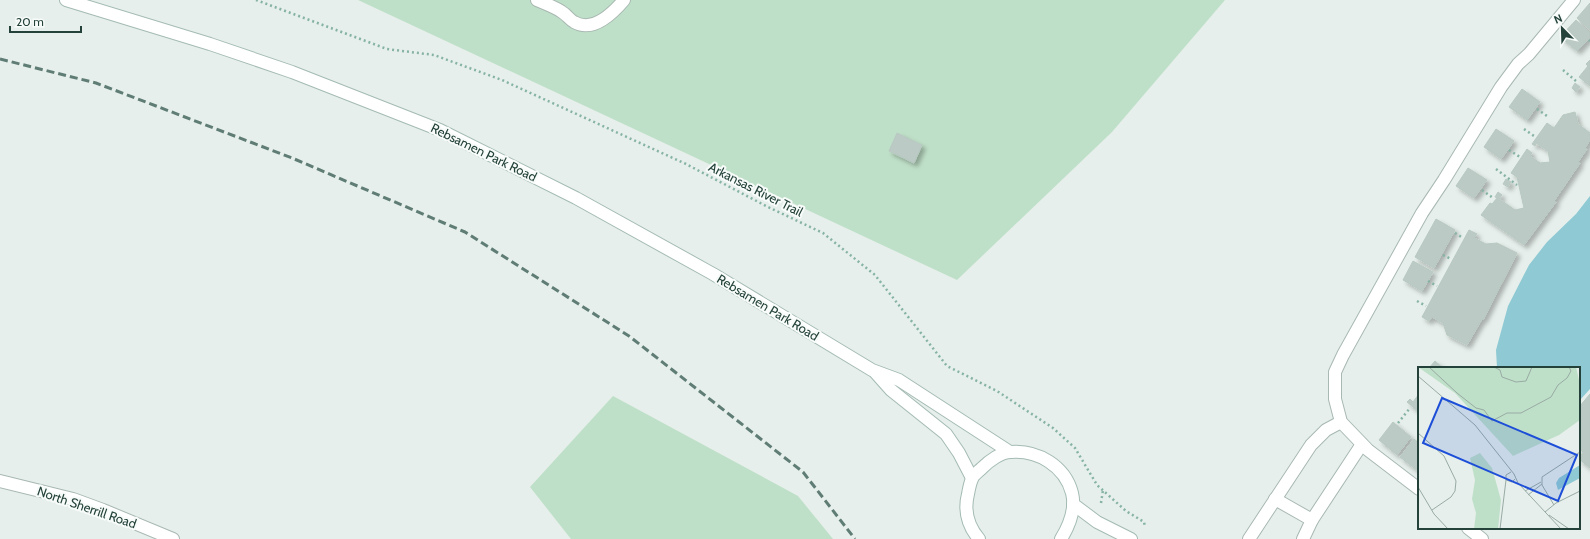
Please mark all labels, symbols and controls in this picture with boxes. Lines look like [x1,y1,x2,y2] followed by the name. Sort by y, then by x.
[10,8,81,34] scale bar
[1542,8,1582,48] north arrow
[1552,11,1564,27] text: N
[16,14,44,29] text: 20 m
[428,119,540,185] street label: Rebsamen Park Road
[706,158,806,220] street label: Arkansas River Trail
[714,270,822,344] street label: Rebsamen Park Road
[1418,367,1580,529] inset map
[35,483,139,531] street label: North Sherrill Road

